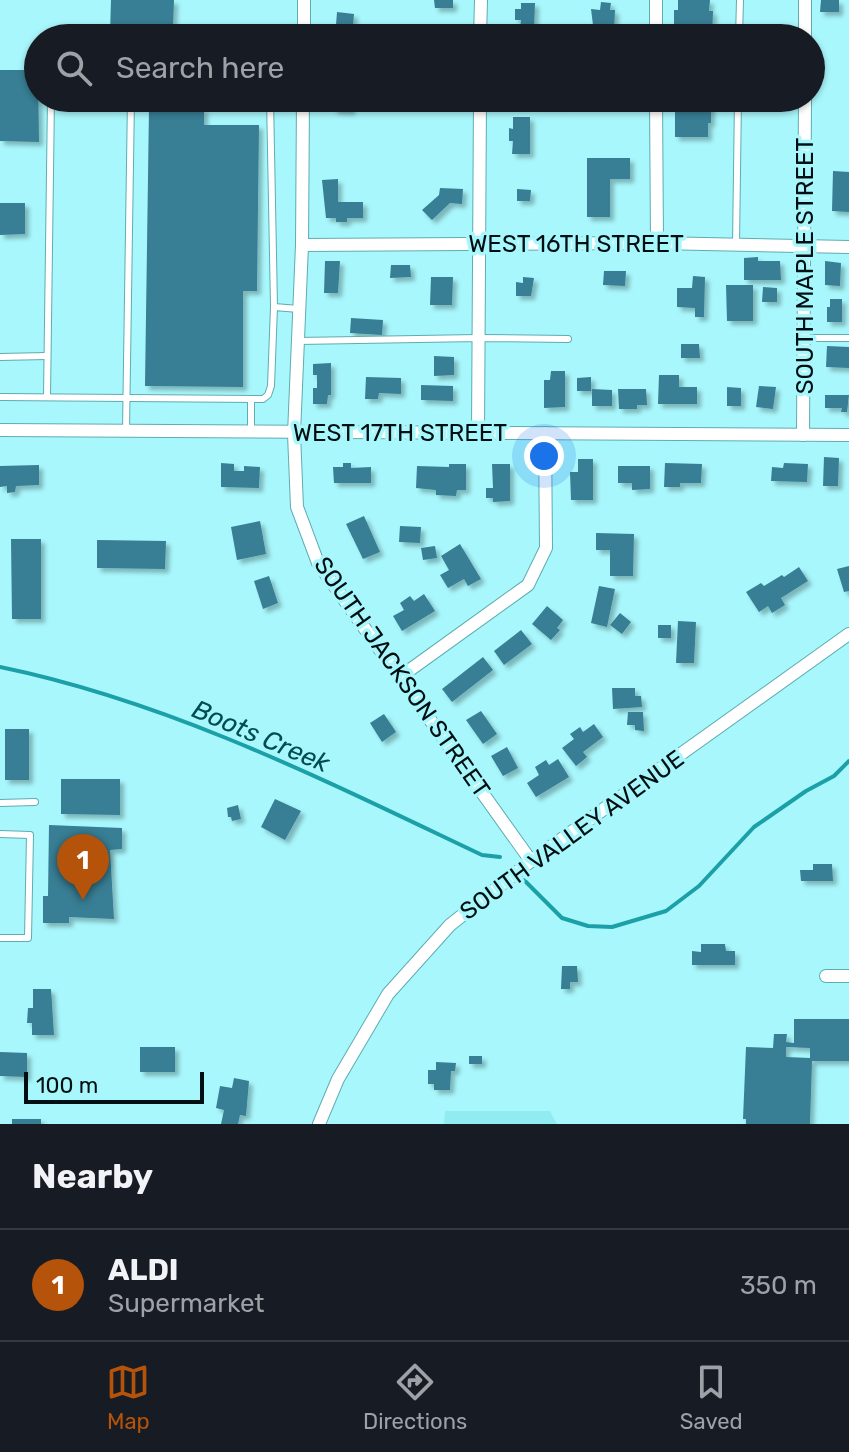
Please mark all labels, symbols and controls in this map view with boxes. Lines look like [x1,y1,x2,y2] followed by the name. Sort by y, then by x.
[24,24,825,112] search box
[52,46,96,90] icon: search
[116,50,284,86] text: Search here
[791,138,819,394] street label: SOUTH MAPLE STREET
[468,230,684,258] street label: WEST 16TH STREET
[293,419,507,447] street label: WEST 17TH STREET
[524,436,564,476] your location
[308,552,496,803] street label: SOUTH JACKSON STREET
[187,694,335,780] water label: Boots Creek
[455,744,689,926] street label: SOUTH VALLEY AVENUE
[57,834,109,900] pin: 1
[24,1068,204,1104] scale bar
[36,1072,98,1099] text: 100 m
[32,1156,153,1197] text: Nearby
[108,1252,179,1288] text: ALDI
[52,1270,64,1301] text: 1
[740,1270,817,1301] text: 350 m
[108,1288,265,1319] text: Supermarket
[106,1360,150,1435] tab: Map
[363,1360,467,1435] tab: Directions
[680,1360,743,1435] tab: Saved

